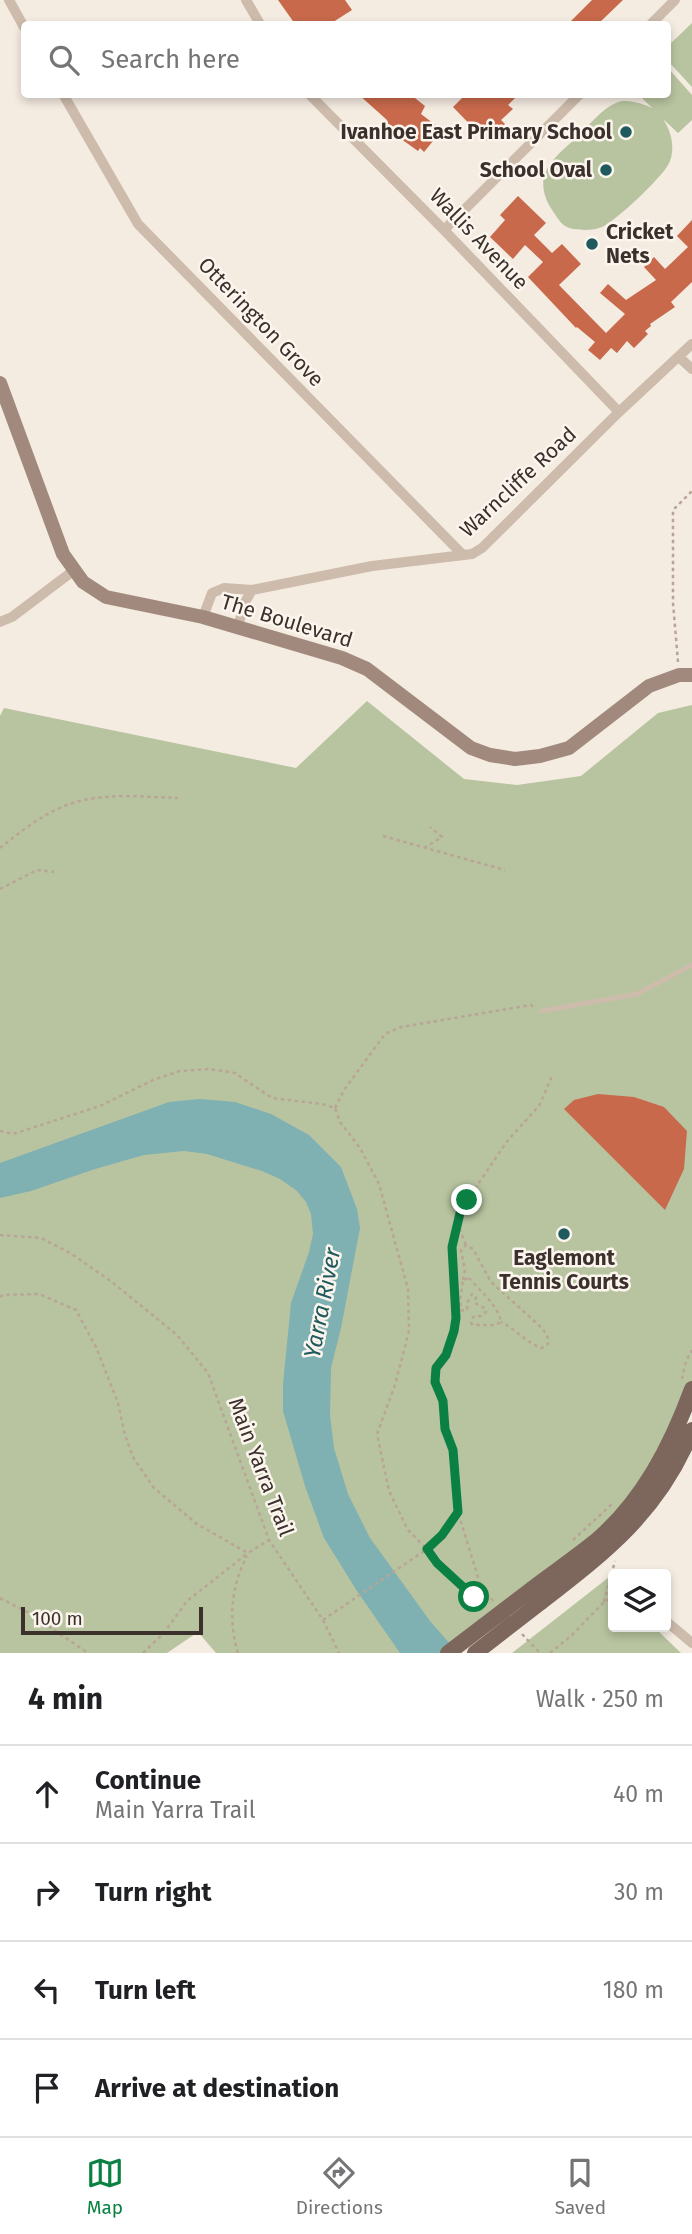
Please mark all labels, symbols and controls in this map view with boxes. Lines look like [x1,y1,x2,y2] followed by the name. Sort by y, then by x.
[21,21,671,98] search box
[45,41,83,79] icon: search
[101,44,240,75] text: Search here
[341,119,613,145] place label: Ivanhoe East Primary School
[618,124,634,140] marker: Ivanhoe East Primary School
[480,157,593,183] place label: School Oval
[598,162,614,178] marker: School Oval
[424,183,534,295] street label: Wallis Avenue
[606,219,674,269] place label: Cricket Nets
[584,236,600,252] marker: Cricket Nets
[193,252,329,392] street label: Otterington Grove
[454,421,582,543] street label: Warncliffe Road
[218,589,356,653] street label: The Boulevard
[451,1184,482,1215] route end
[556,1226,572,1242] marker: Eaglemont Tennis Courts
[298,1244,347,1361] water label: Yarra River
[499,1245,629,1295] place label: Eaglemont Tennis Courts
[223,1394,299,1540] street label: Main Yarra Trail
[608,1569,671,1632] map controls
[608,1569,671,1632] button: layers
[458,1581,489,1612] route start
[21,1604,203,1636] scale bar
[32,1607,83,1630] text: 100 m
[28,1681,103,1717] text: 4 min
[536,1685,664,1713] text: Walk · 250 m
[95,1765,201,1796] text: Continue
[28,1775,66,1813] icon: ahead
[613,1780,664,1808] text: 40 m
[95,1796,255,1824] text: Main Yarra Trail
[28,1873,66,1911] icon: right
[95,1877,212,1908] text: Turn right
[614,1878,664,1906] text: 30 m
[28,1971,66,2009] icon: left
[95,1975,196,2006] text: Turn left
[603,1976,664,2004] text: 180 m
[28,2069,66,2107] icon: arrive
[95,2073,339,2104] text: Arrive at destination
[86,2154,124,2219] tab: Map
[296,2154,383,2219] tab: Directions
[555,2154,606,2219] tab: Saved

